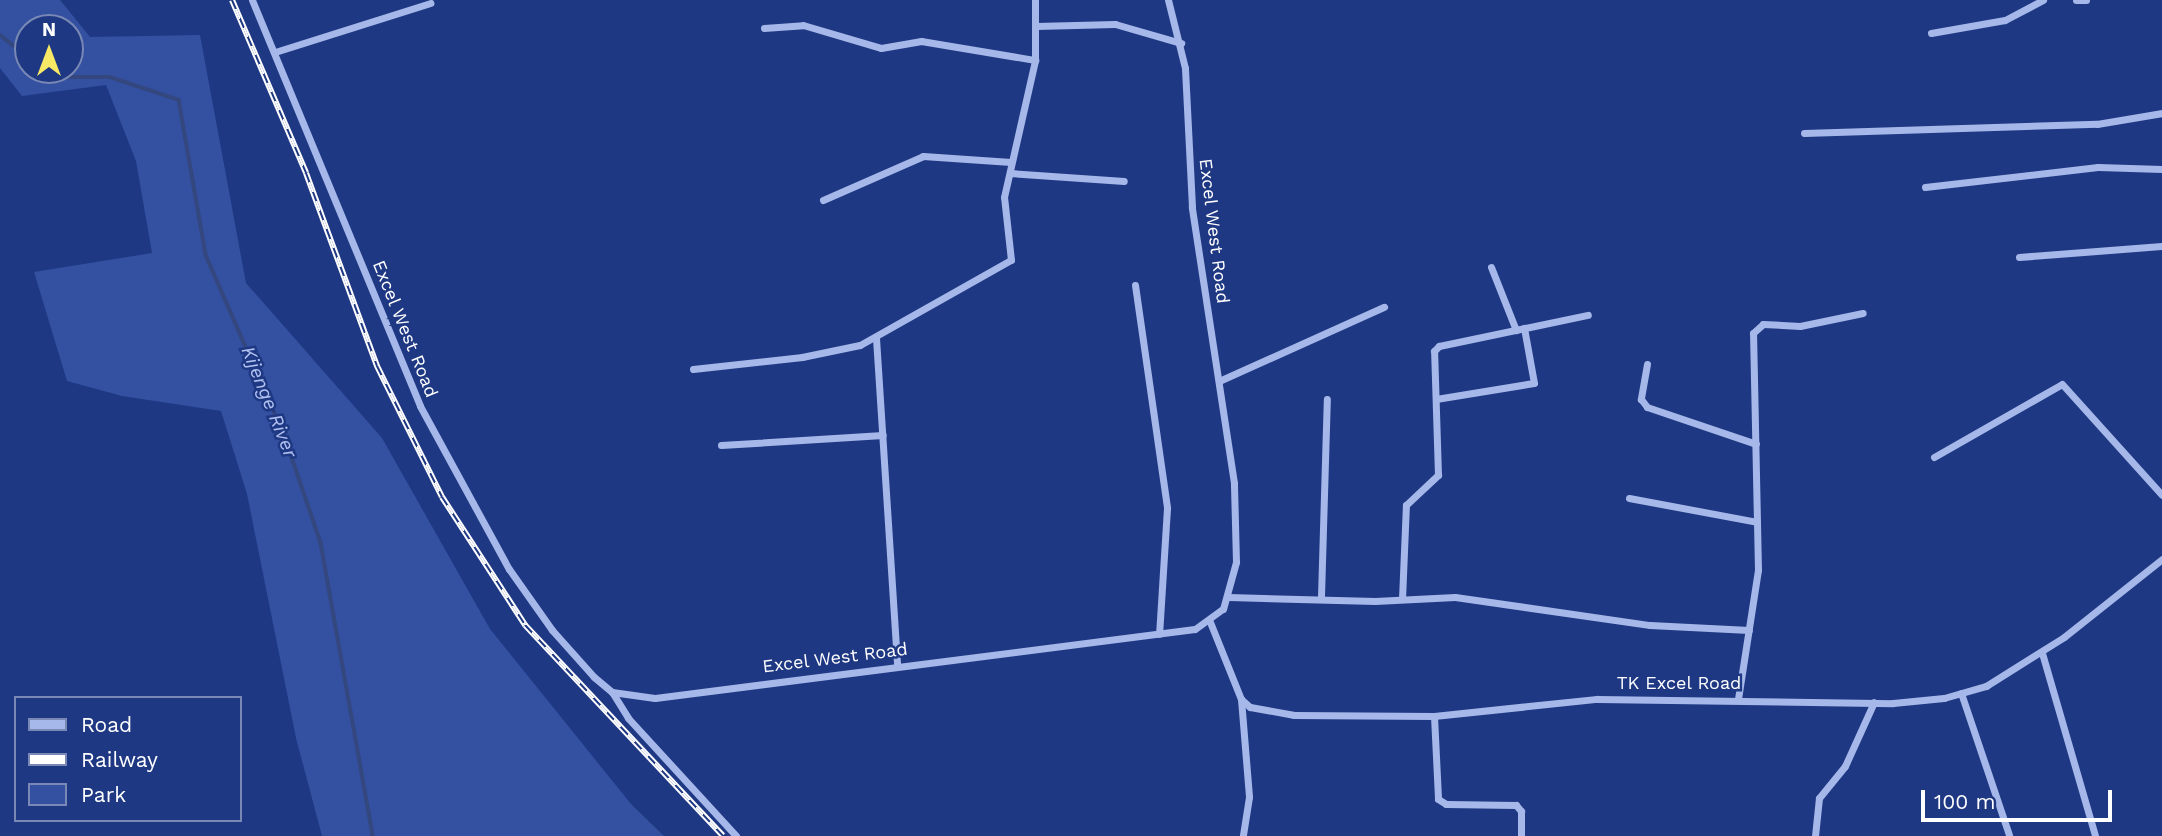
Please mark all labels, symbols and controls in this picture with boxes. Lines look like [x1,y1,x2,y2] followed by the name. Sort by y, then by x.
[14,14,84,84] north arrow
[42,18,56,41] text: N
[1194,157,1234,305] street label: Excel West Road
[367,257,443,401] street label: Excel West Road
[236,343,302,461] water label: Kijenge River
[761,638,909,678] street label: Excel West Road
[1616,672,1742,694] street label: TK Excel Road
[14,696,242,822] legend
[81,712,132,737] text: Road
[81,747,158,772] text: Railway
[1924,776,2115,820] scale bar
[81,782,126,807] text: Park
[1934,789,1996,814] text: 100 m

